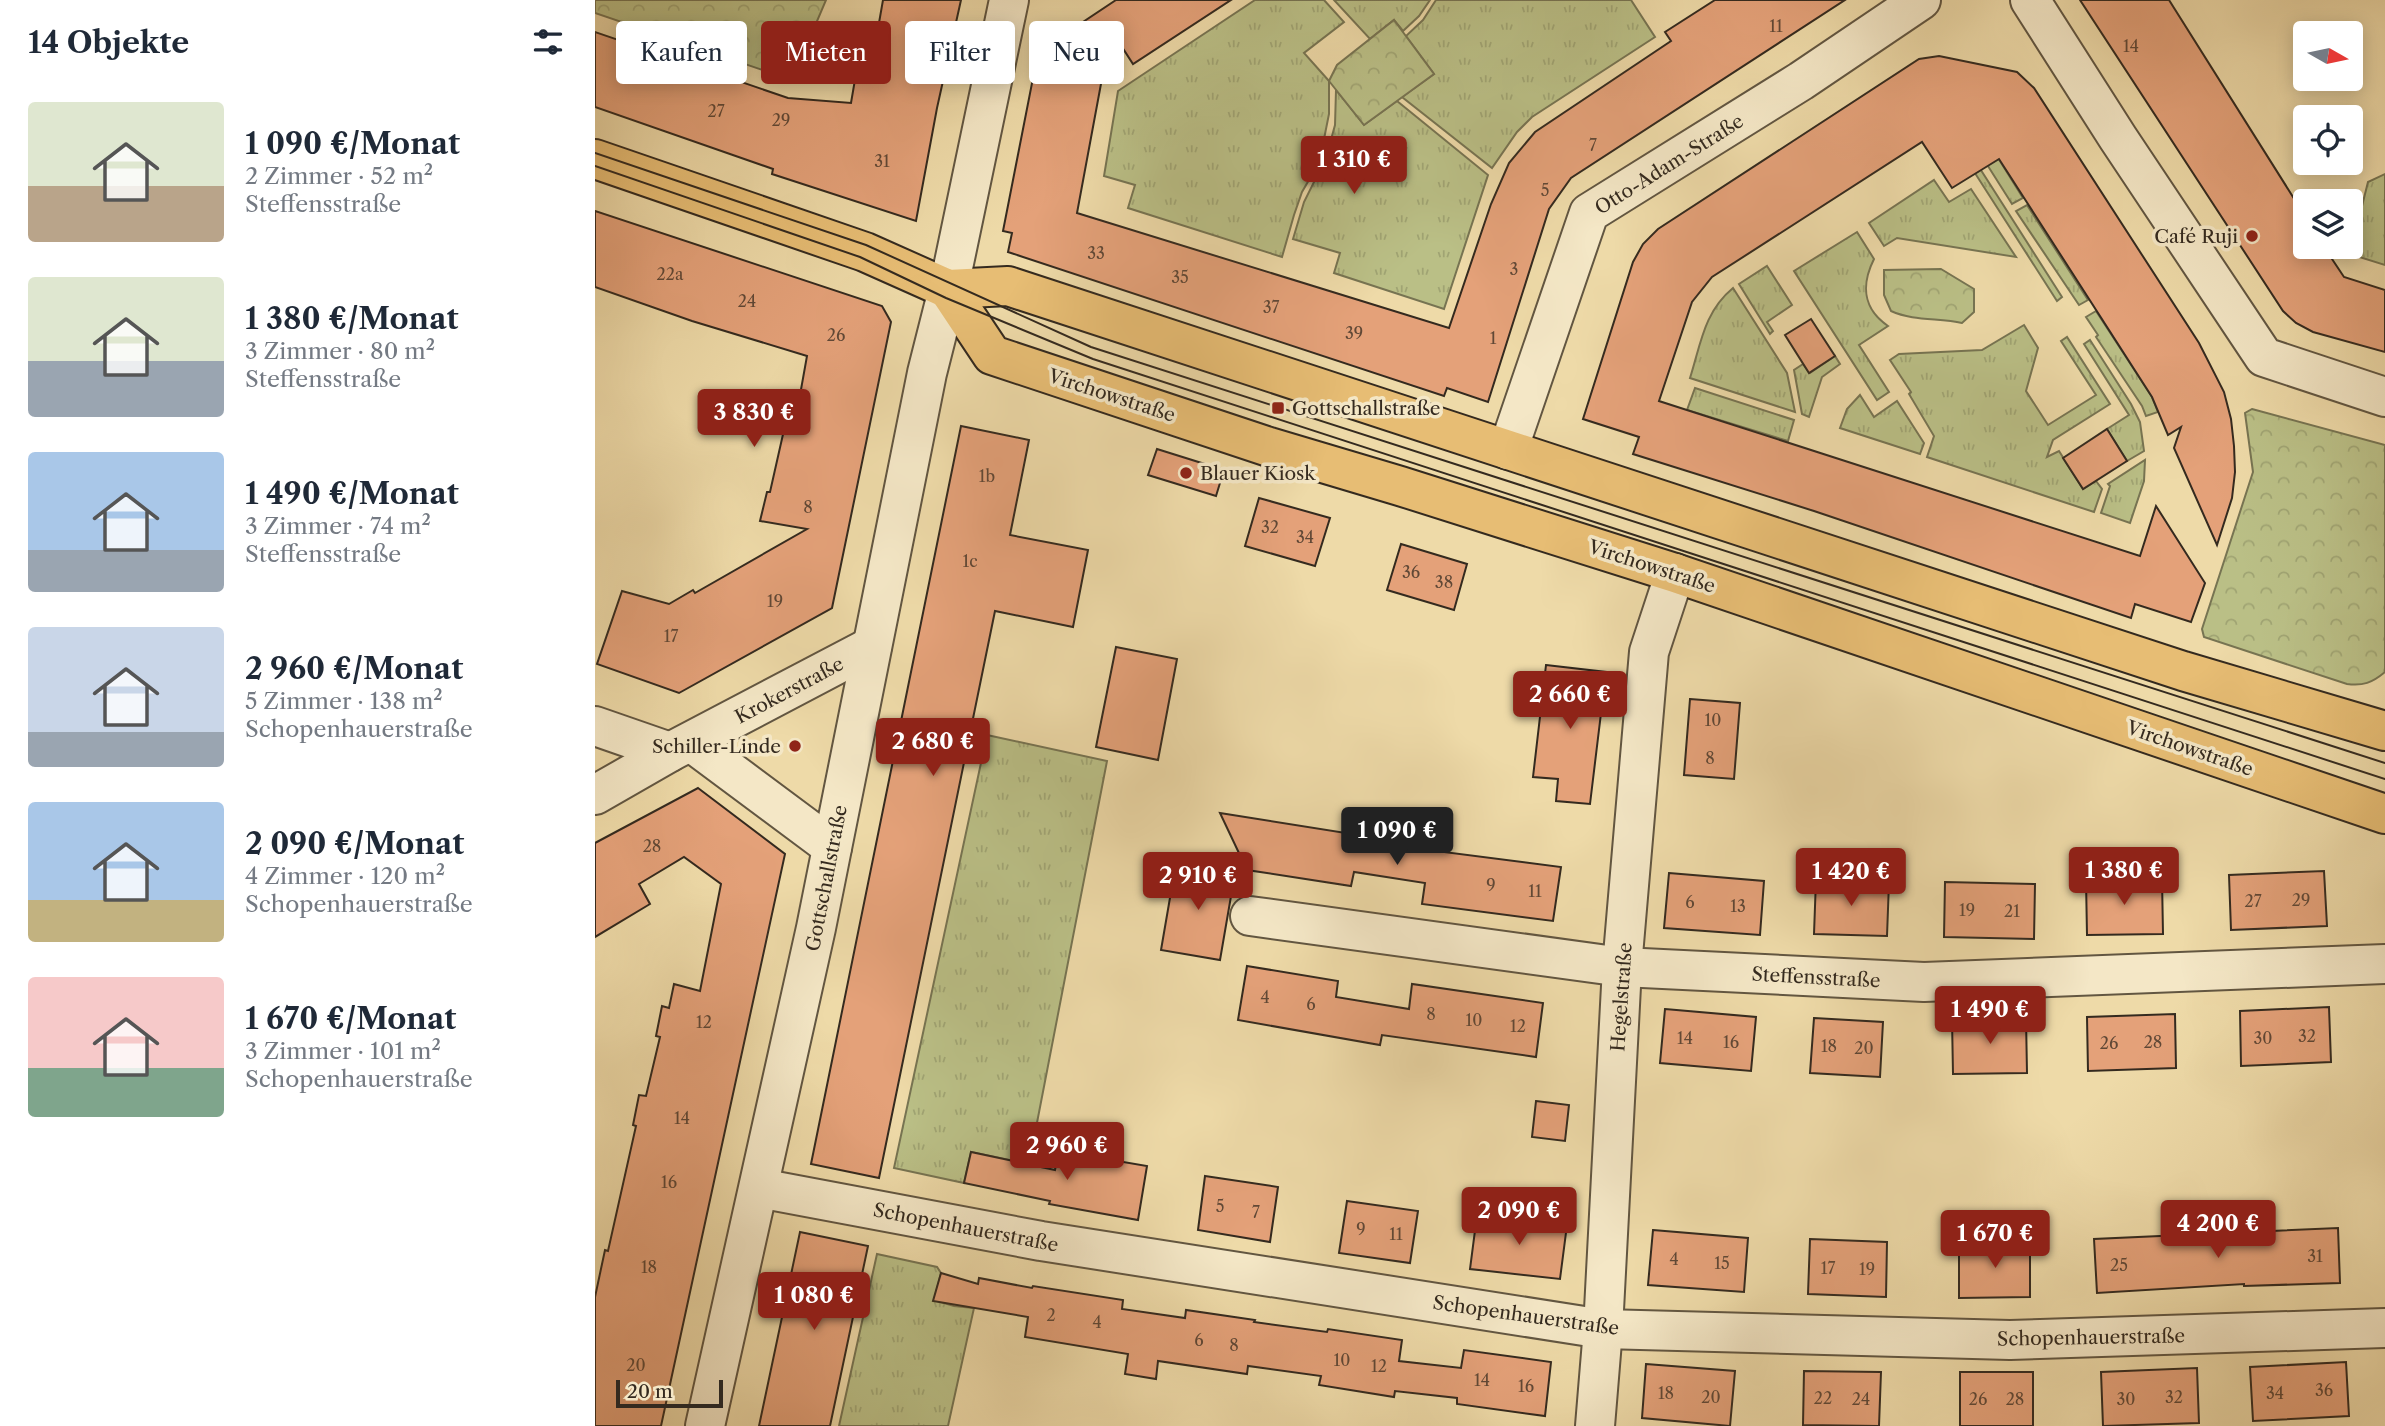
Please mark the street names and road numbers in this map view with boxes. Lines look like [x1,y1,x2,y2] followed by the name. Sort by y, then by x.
[1591,109,1748,219] street label: Otto-Adam-Straße
[1044,364,1178,427] street label: Virchowstraße
[1584,535,1718,598] street label: Virchowstraße
[731,652,847,729] street label: Krokerstraße
[2123,716,2256,781] street label: Virchowstraße
[801,803,852,953] street label: Gottschallstraße
[1606,942,1637,1052] street label: Hegelstraße
[1751,963,1881,992] street label: Steffensstraße
[871,1198,1060,1257] street label: Schopenhauerstraße
[1431,1291,1621,1340] street label: Schopenhauerstraße
[1997,1324,2185,1351] street label: Schopenhauerstraße

